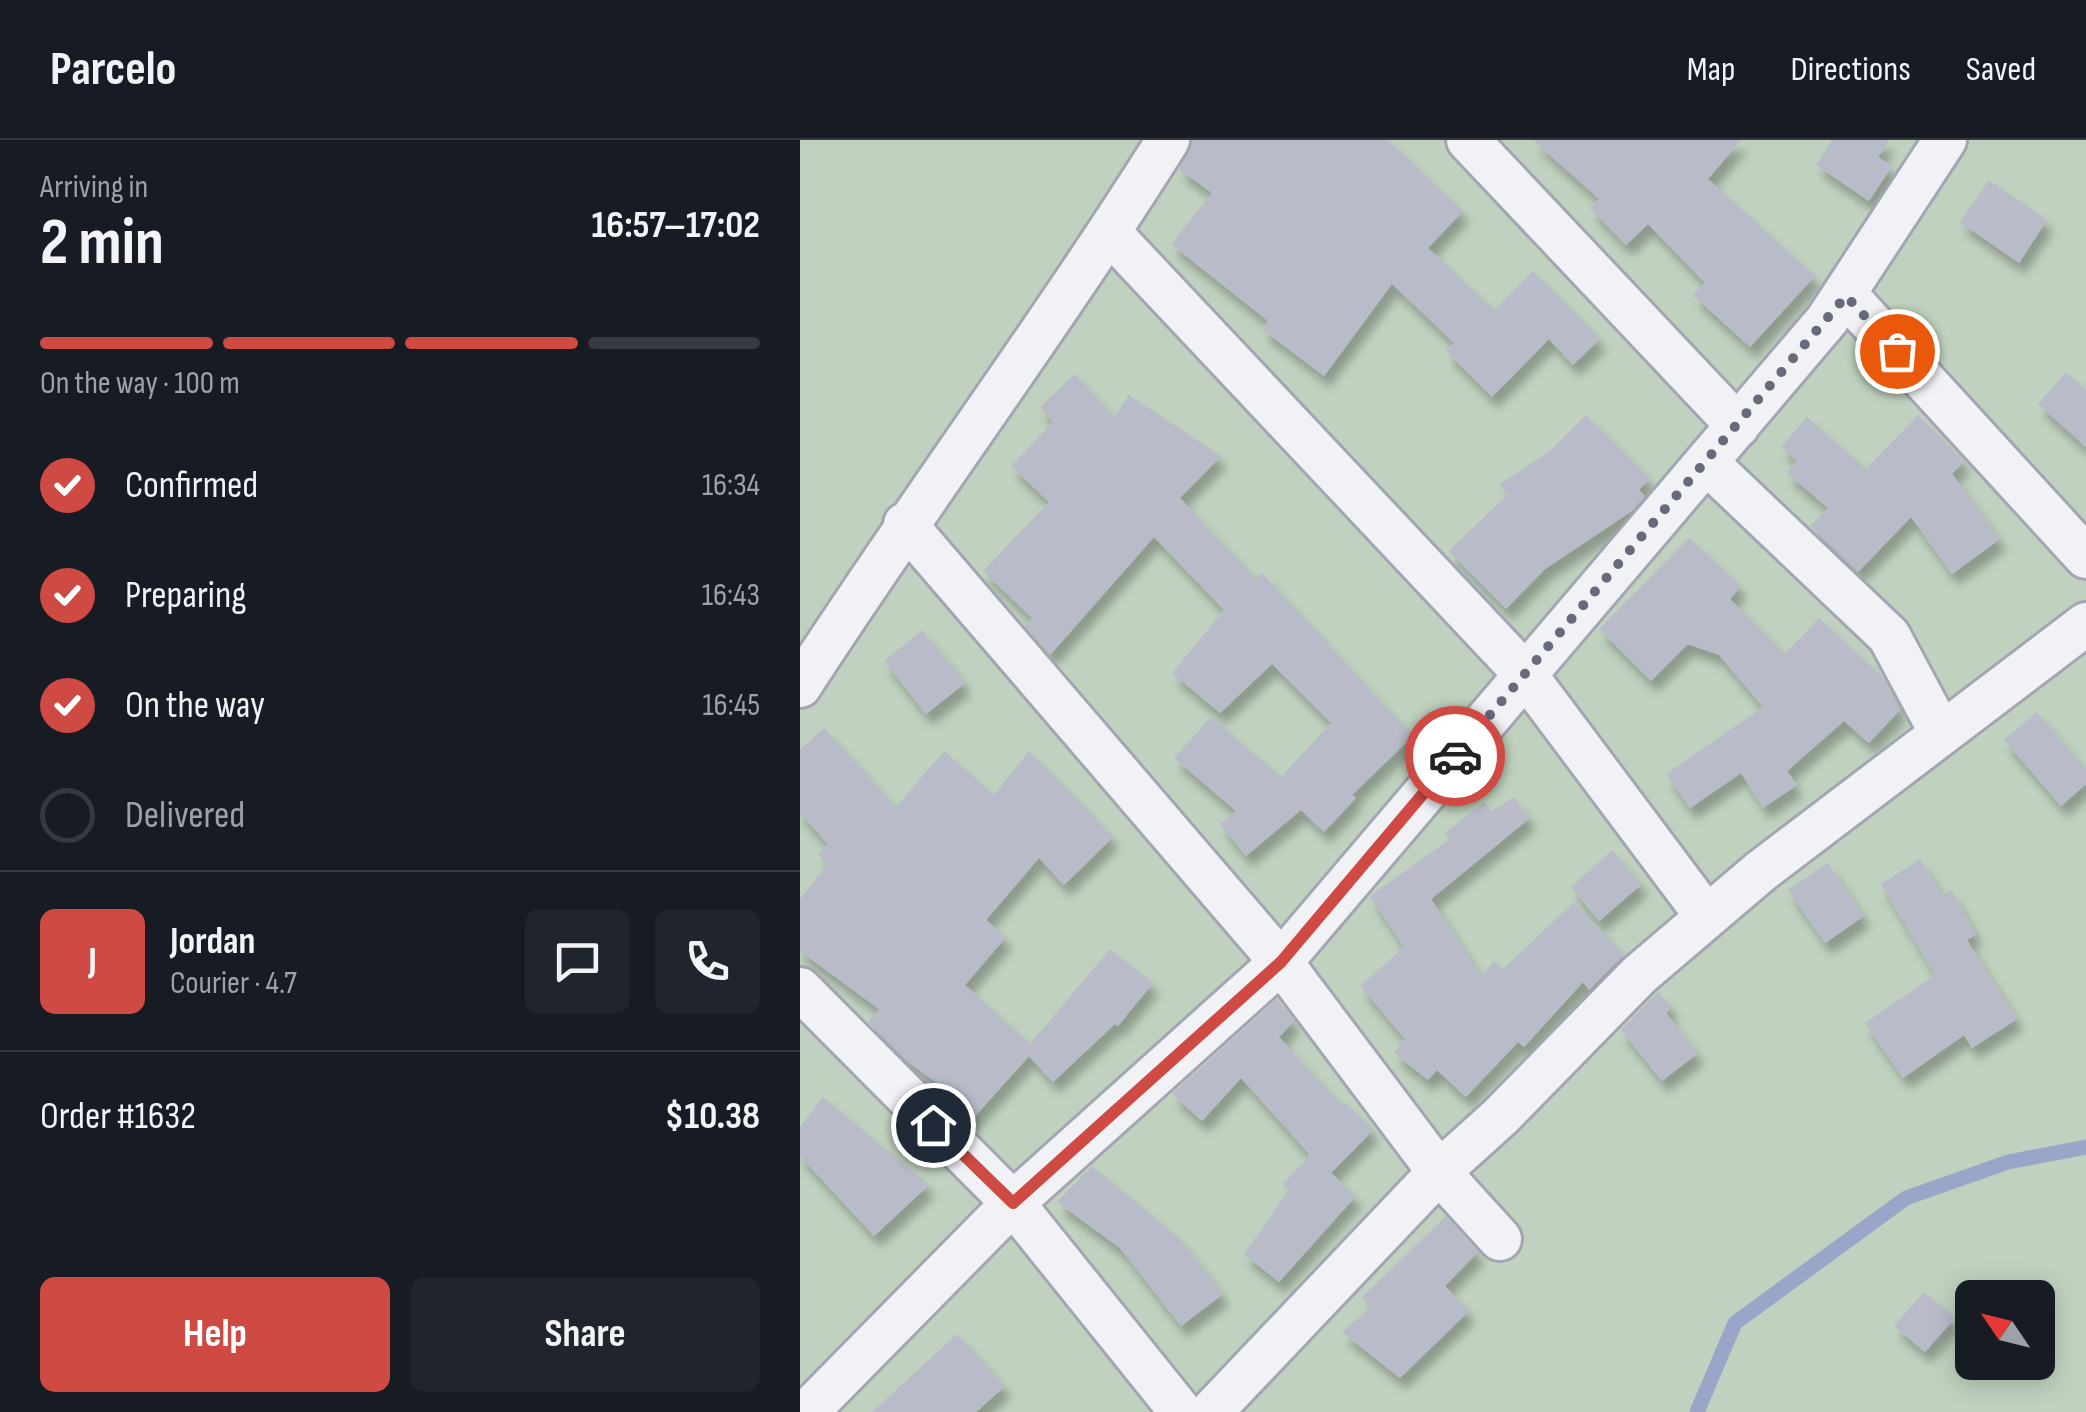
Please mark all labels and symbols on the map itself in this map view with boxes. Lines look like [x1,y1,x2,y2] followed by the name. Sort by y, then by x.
[1855,309,1940,394] pin
[1405,706,1505,806] courier
[891,1083,976,1168] pin
[1955,1280,2055,1380] north arrow

